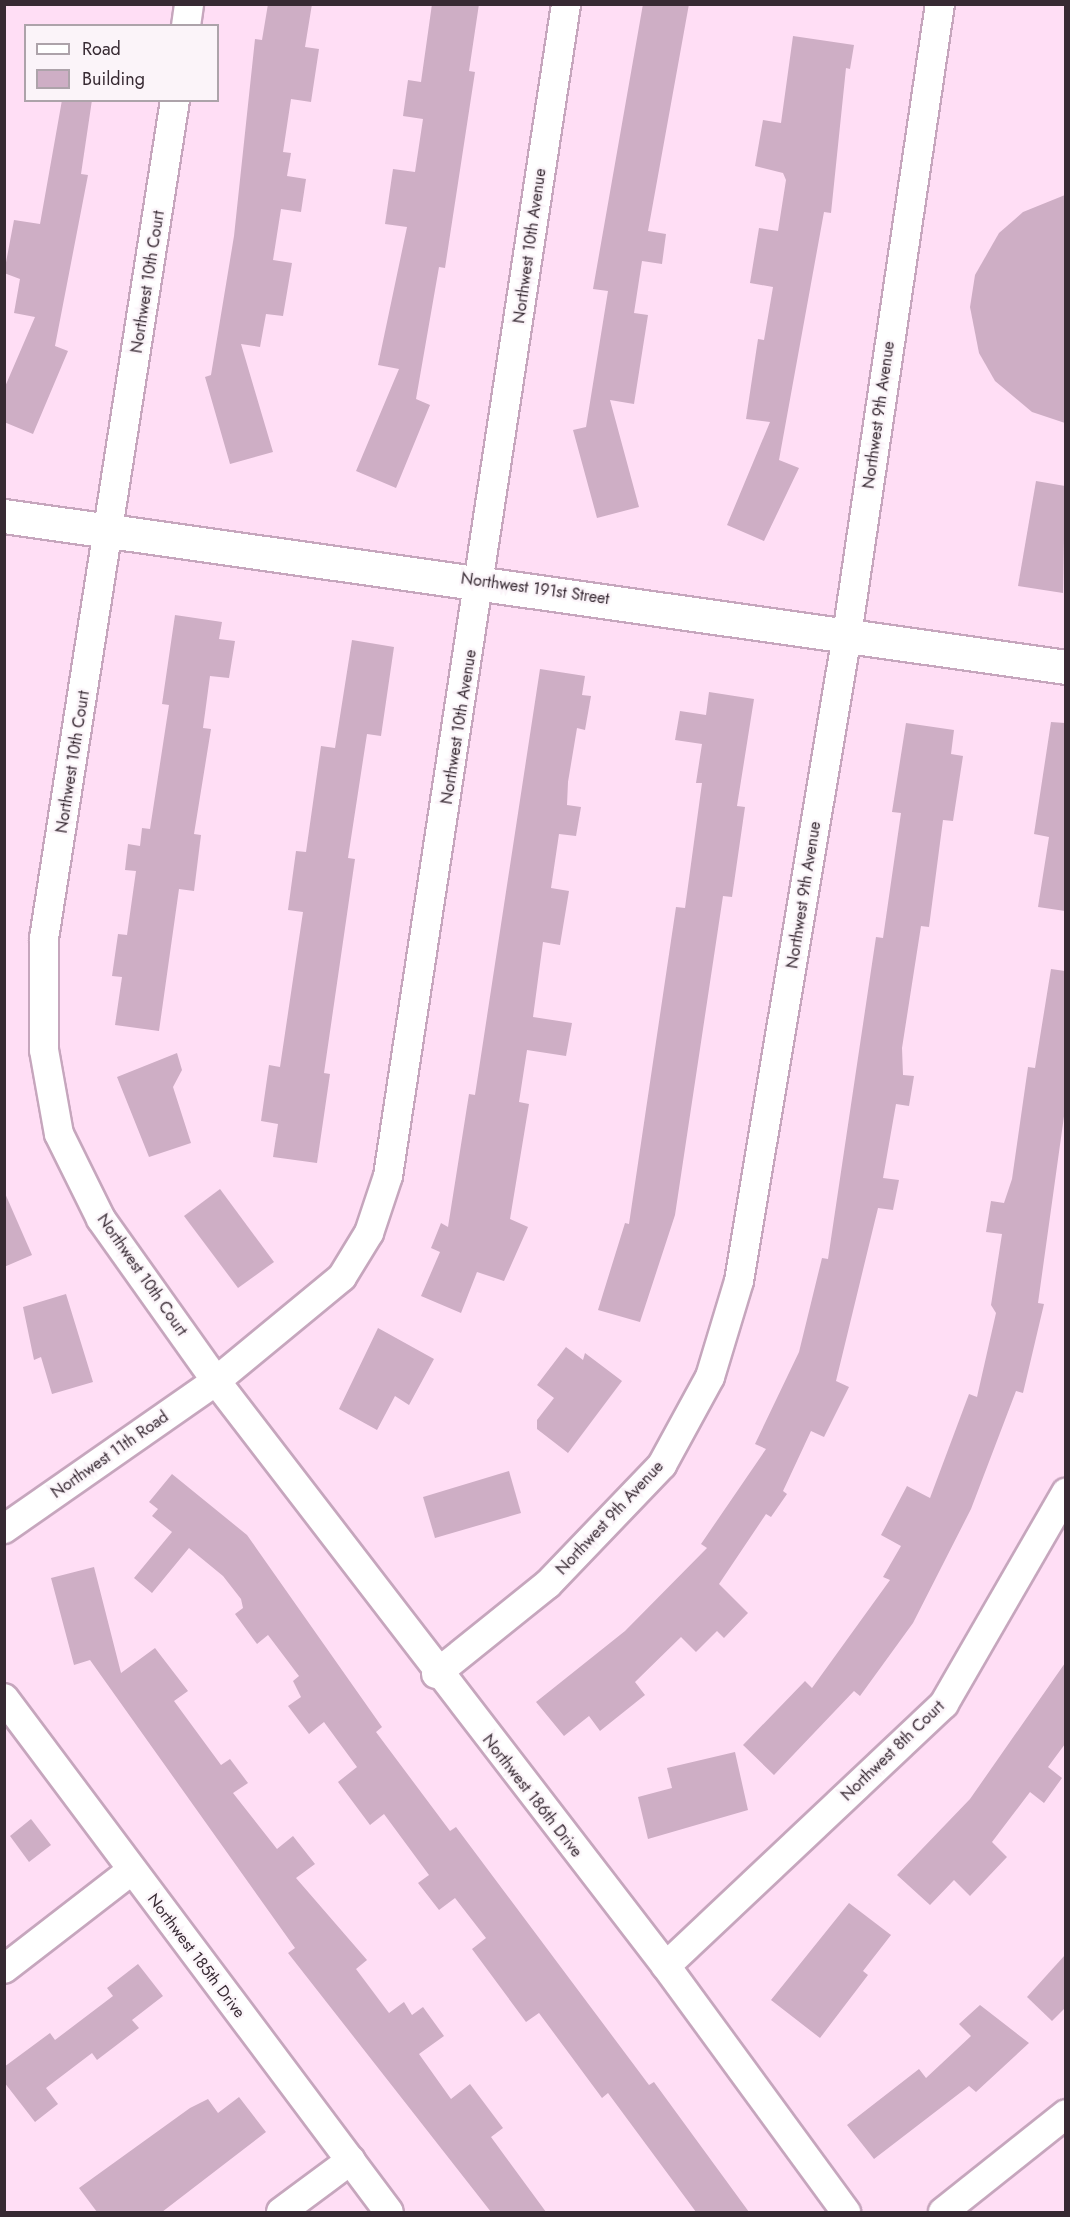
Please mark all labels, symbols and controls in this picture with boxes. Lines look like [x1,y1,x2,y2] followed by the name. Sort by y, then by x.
[24,24,219,102] legend
[82,36,121,62] text: Road
[82,66,145,92] text: Building
[510,167,550,325] street label: Northwest 10th Avenue
[127,209,169,355] street label: Northwest 10th Court
[859,340,899,490] street label: Northwest 9th Avenue
[460,569,610,609] street label: Northwest 191st Street
[437,648,481,806] street label: Northwest 10th Avenue
[52,689,94,835] street label: Northwest 10th Court
[783,820,825,970] street label: Northwest 9th Avenue
[93,1211,191,1339] street label: Northwest 10th Court
[48,1407,172,1503] street label: Northwest 11th Road
[552,1457,668,1579] street label: Northwest 9th Avenue
[837,1697,949,1805] street label: Northwest 8th Court
[478,1731,586,1861] street label: Northwest 186th Drive
[143,1890,249,2022] street label: Northwest 185th Drive

